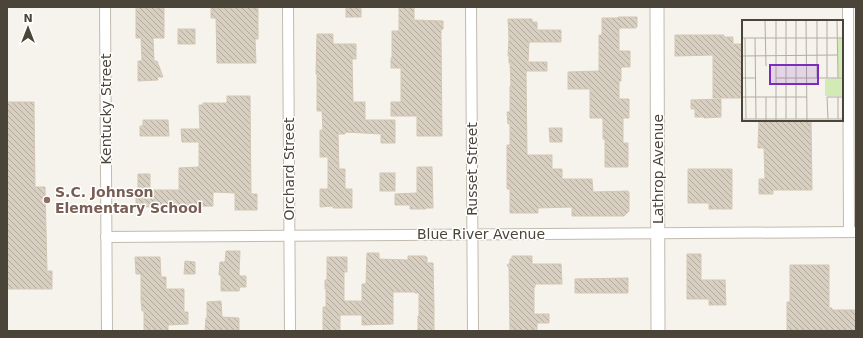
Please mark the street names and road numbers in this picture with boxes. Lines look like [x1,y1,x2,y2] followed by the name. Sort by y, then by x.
[98,53,114,164] street label: Kentucky Street
[650,114,666,224] street label: Lathrop Avenue
[281,117,297,221] street label: Orchard Street
[464,122,480,216] street label: Russet Street
[417,226,545,242] street label: Blue River Avenue

